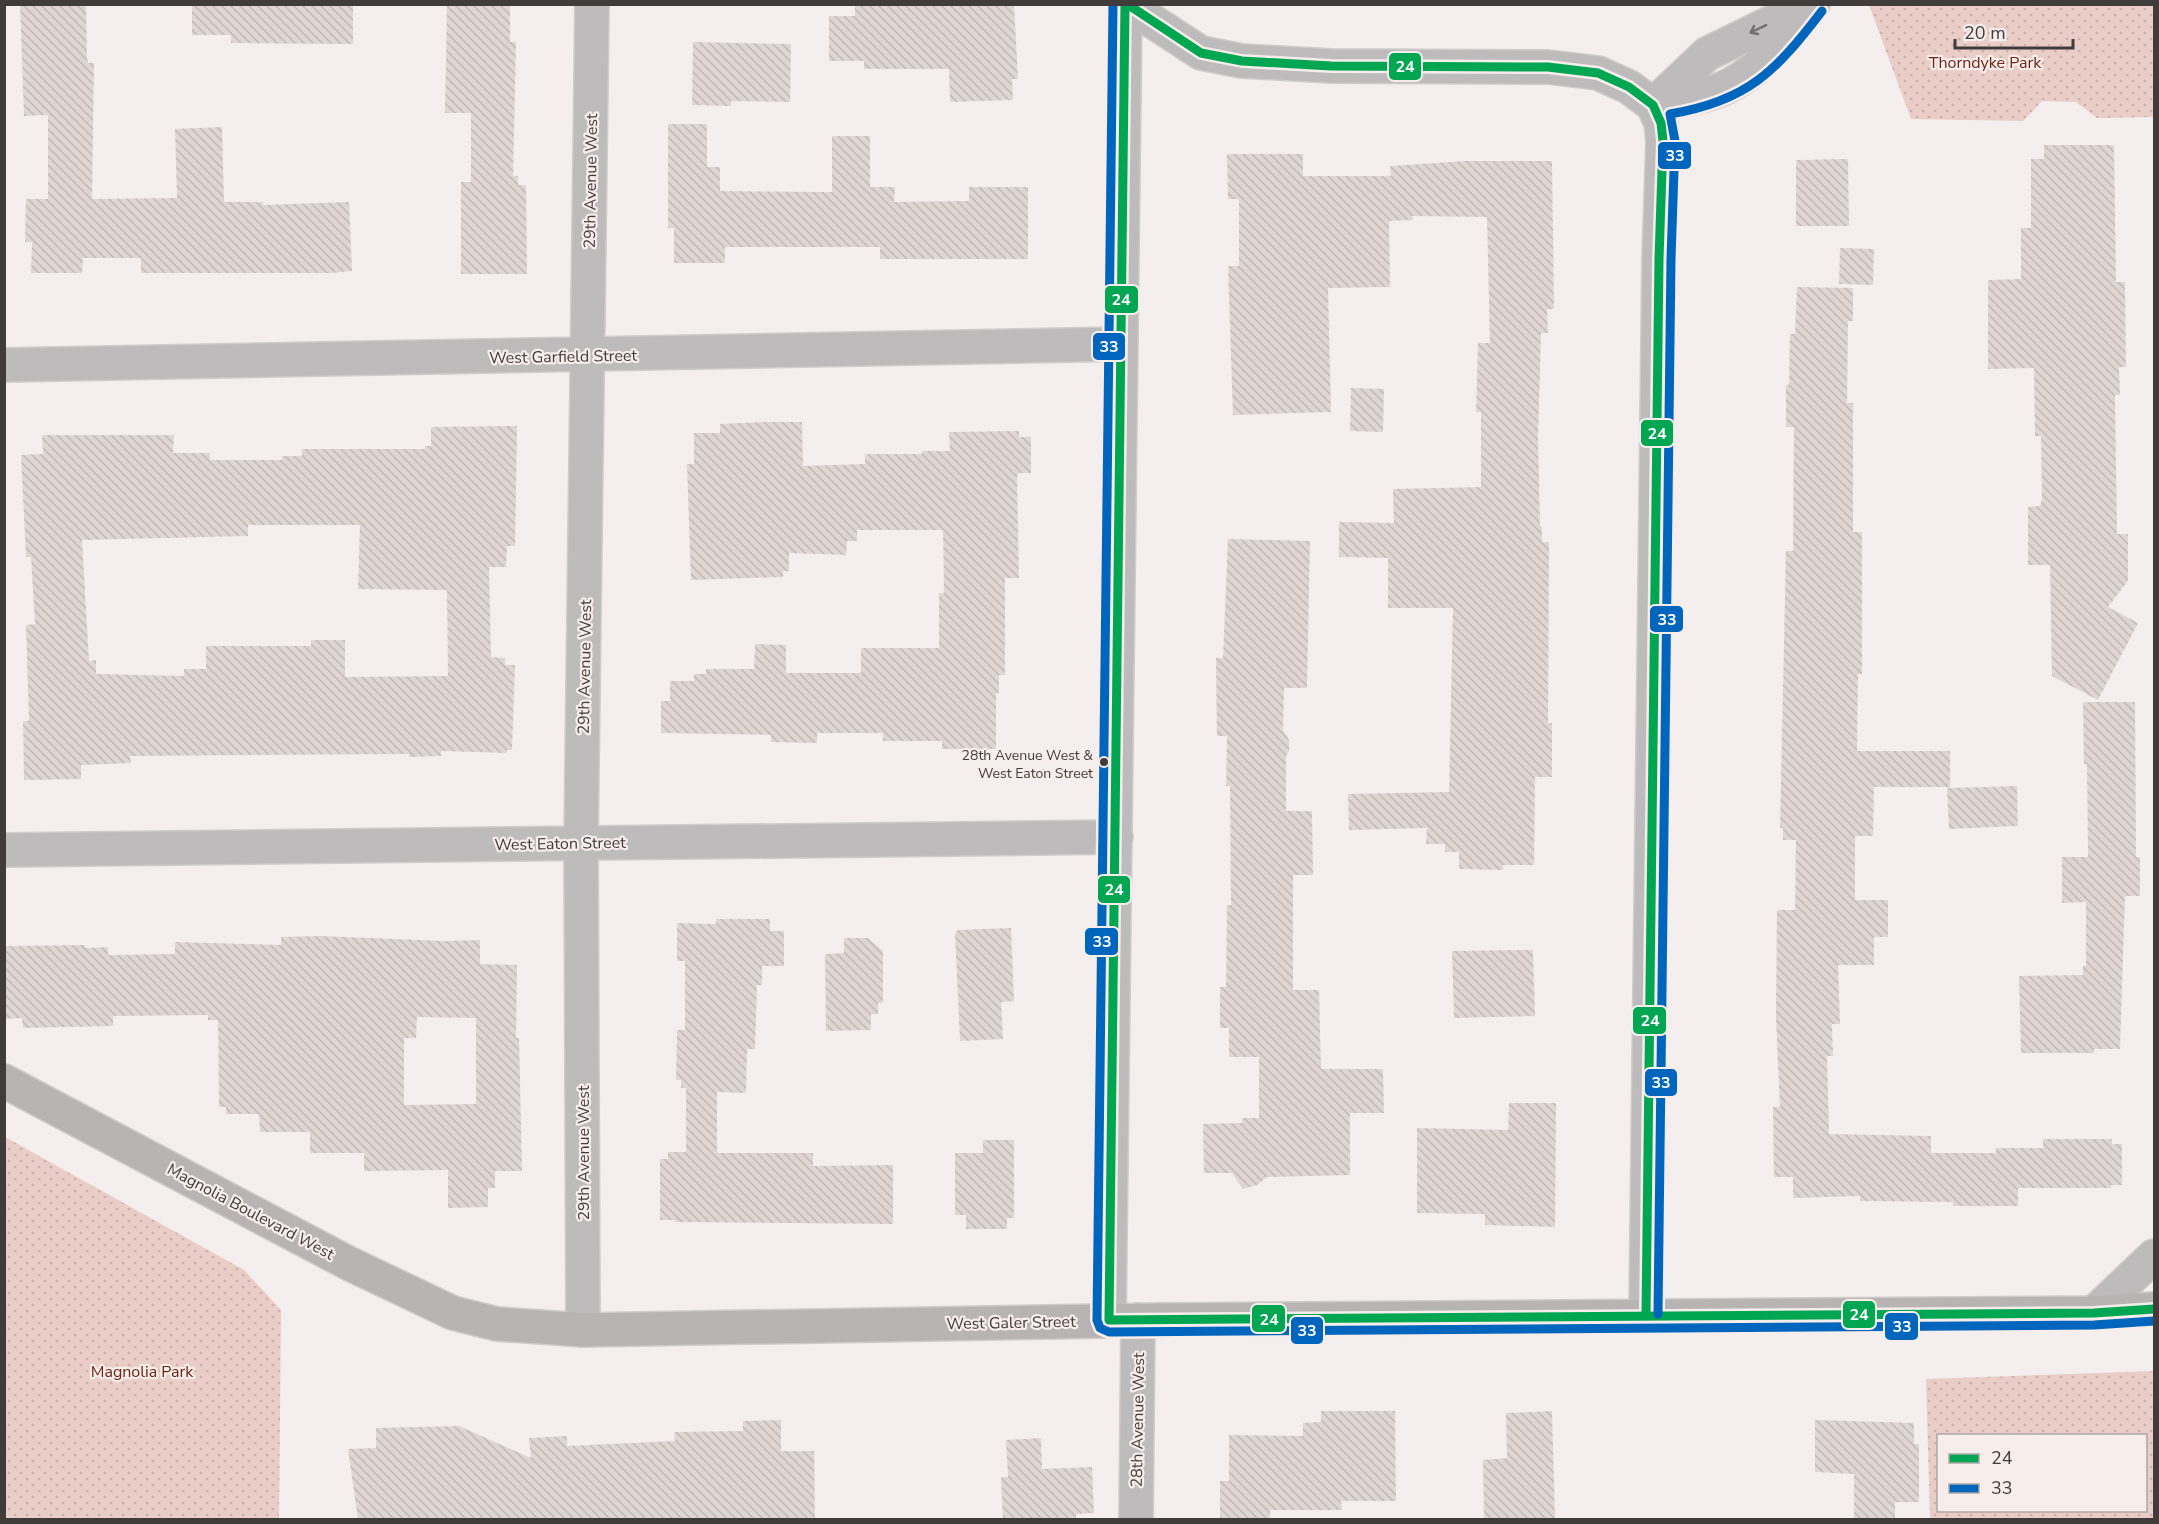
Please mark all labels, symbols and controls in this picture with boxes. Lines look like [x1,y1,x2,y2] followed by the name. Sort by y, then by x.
[1955,12,2074,50] scale bar
[1964,21,2006,45] text: 20 m
[1749,24,1767,36] one-way arrow
[1388,52,1422,81] line badge: 24
[1929,52,2042,74] park label: Thorndyke Park
[1395,56,1415,78] text: 24
[579,113,603,249] street label: 29th Avenue West
[1657,141,1692,170] line badge: 33
[1665,145,1685,167] text: 33
[1104,285,1139,314] line badge: 24
[1111,289,1131,311] text: 24
[1092,332,1126,361] line badge: 33
[1099,336,1119,358] text: 33
[489,345,638,369] street label: West Garfield Street
[1640,419,1674,447] line badge: 24
[1647,423,1667,445] text: 24
[573,599,597,735] street label: 29th Avenue West
[1649,605,1684,633] line badge: 33
[1657,609,1677,631] text: 33
[962,746,1093,783] place label: 28th Avenue West & West Eaton Street
[1098,756,1110,768] marker: 28th Avenue West & West Eaton Street
[494,832,626,856] street label: West Eaton Street
[1097,875,1131,904] line badge: 24
[1104,879,1124,901] text: 24
[1084,927,1119,956] line badge: 33
[1092,931,1112,953] text: 33
[1632,1006,1667,1035] line badge: 24
[1640,1010,1660,1032] text: 24
[1644,1068,1678,1097] line badge: 33
[1651,1072,1671,1094] text: 33
[573,1085,595,1220] street label: 29th Avenue West
[163,1158,338,1266] street label: Magnolia Boulevard West
[1842,1300,1876,1329] line badge: 24
[1251,1304,1286,1333] line badge: 24
[1849,1304,1869,1326] text: 24
[1259,1309,1279,1331] text: 24
[946,1311,1076,1335] street label: West Galer Street
[1884,1312,1919,1341] line badge: 33
[1290,1316,1324,1345] line badge: 33
[1892,1316,1912,1338] text: 33
[1297,1320,1317,1342] text: 33
[1126,1352,1150,1488] street label: 28th Avenue West
[91,1361,194,1383] park label: Magnolia Park
[1937,1434,2147,1512] legend
[1991,1446,2013,1470] text: 24
[1991,1476,2013,1500] text: 33

